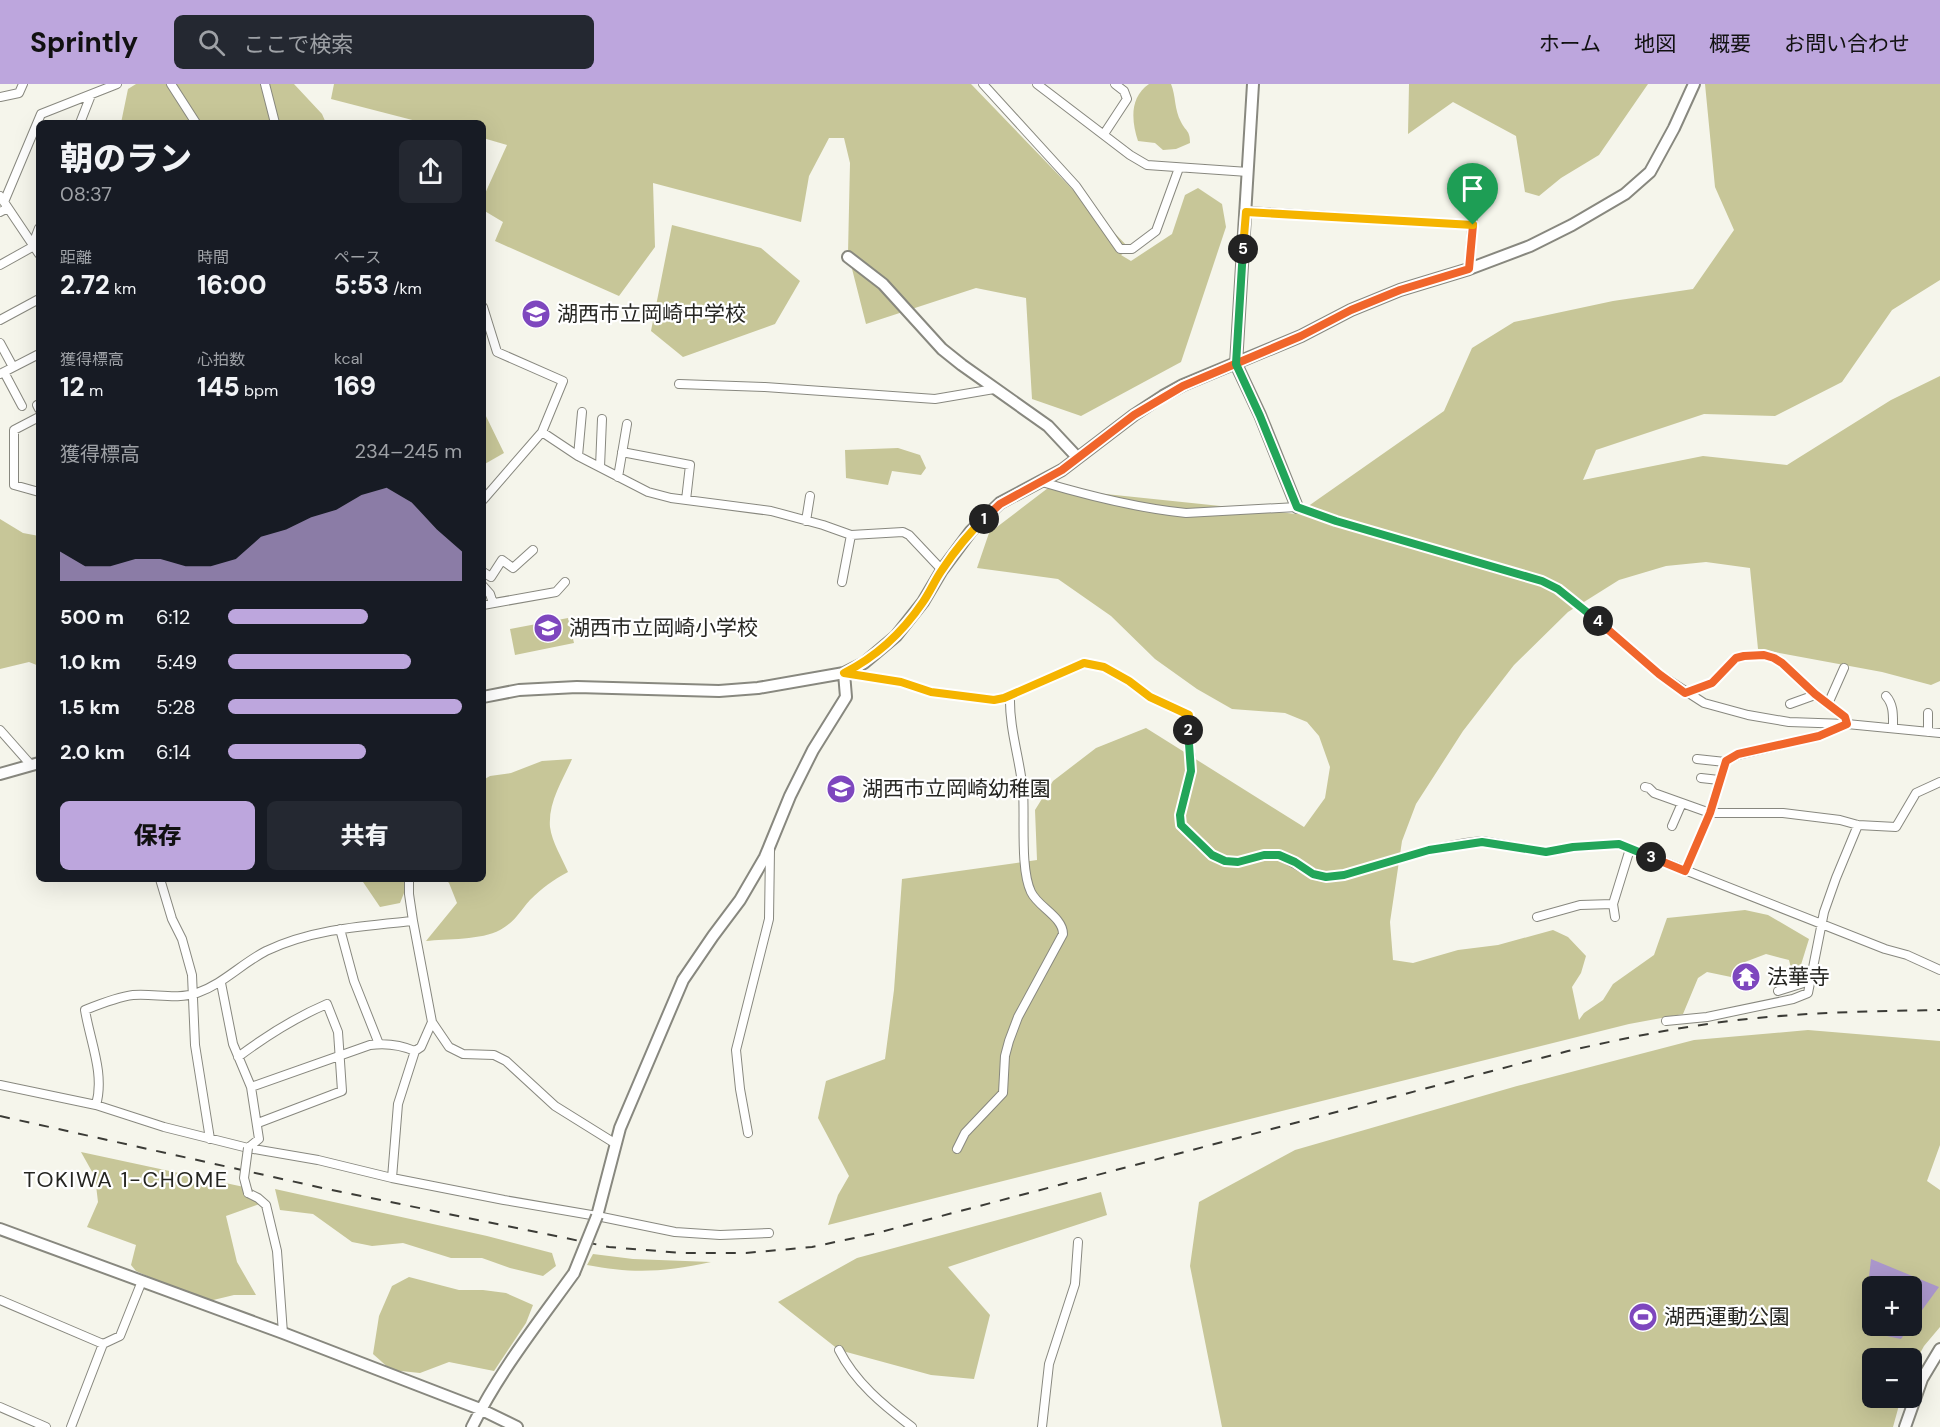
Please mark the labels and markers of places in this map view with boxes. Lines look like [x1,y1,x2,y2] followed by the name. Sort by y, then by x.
[1447,163,1498,225] pin
[1228,234,1258,264] pin: 5
[520,298,552,330] school or university icon: 湖西市立岡崎中学校
[557,300,746,328] place label: 湖西市立岡崎中学校
[969,504,999,534] pin: 1
[1583,606,1613,636] pin: 4
[532,612,564,644] school or university icon: 湖西市立岡崎小学校
[569,614,758,642] place label: 湖西市立岡崎小学校
[1173,715,1203,745] pin: 2
[825,773,857,805] school or university icon: 湖西市立岡崎幼稚園
[862,775,1051,803] place label: 湖西市立岡崎幼稚園
[1636,842,1666,872] pin: 3
[1730,961,1762,993] temple icon: 法華寺
[1767,963,1830,991] place label: 法華寺
[1627,1301,1659,1333] sports icon: 湖西運動公園
[1664,1303,1790,1331] place label: 湖西運動公園

